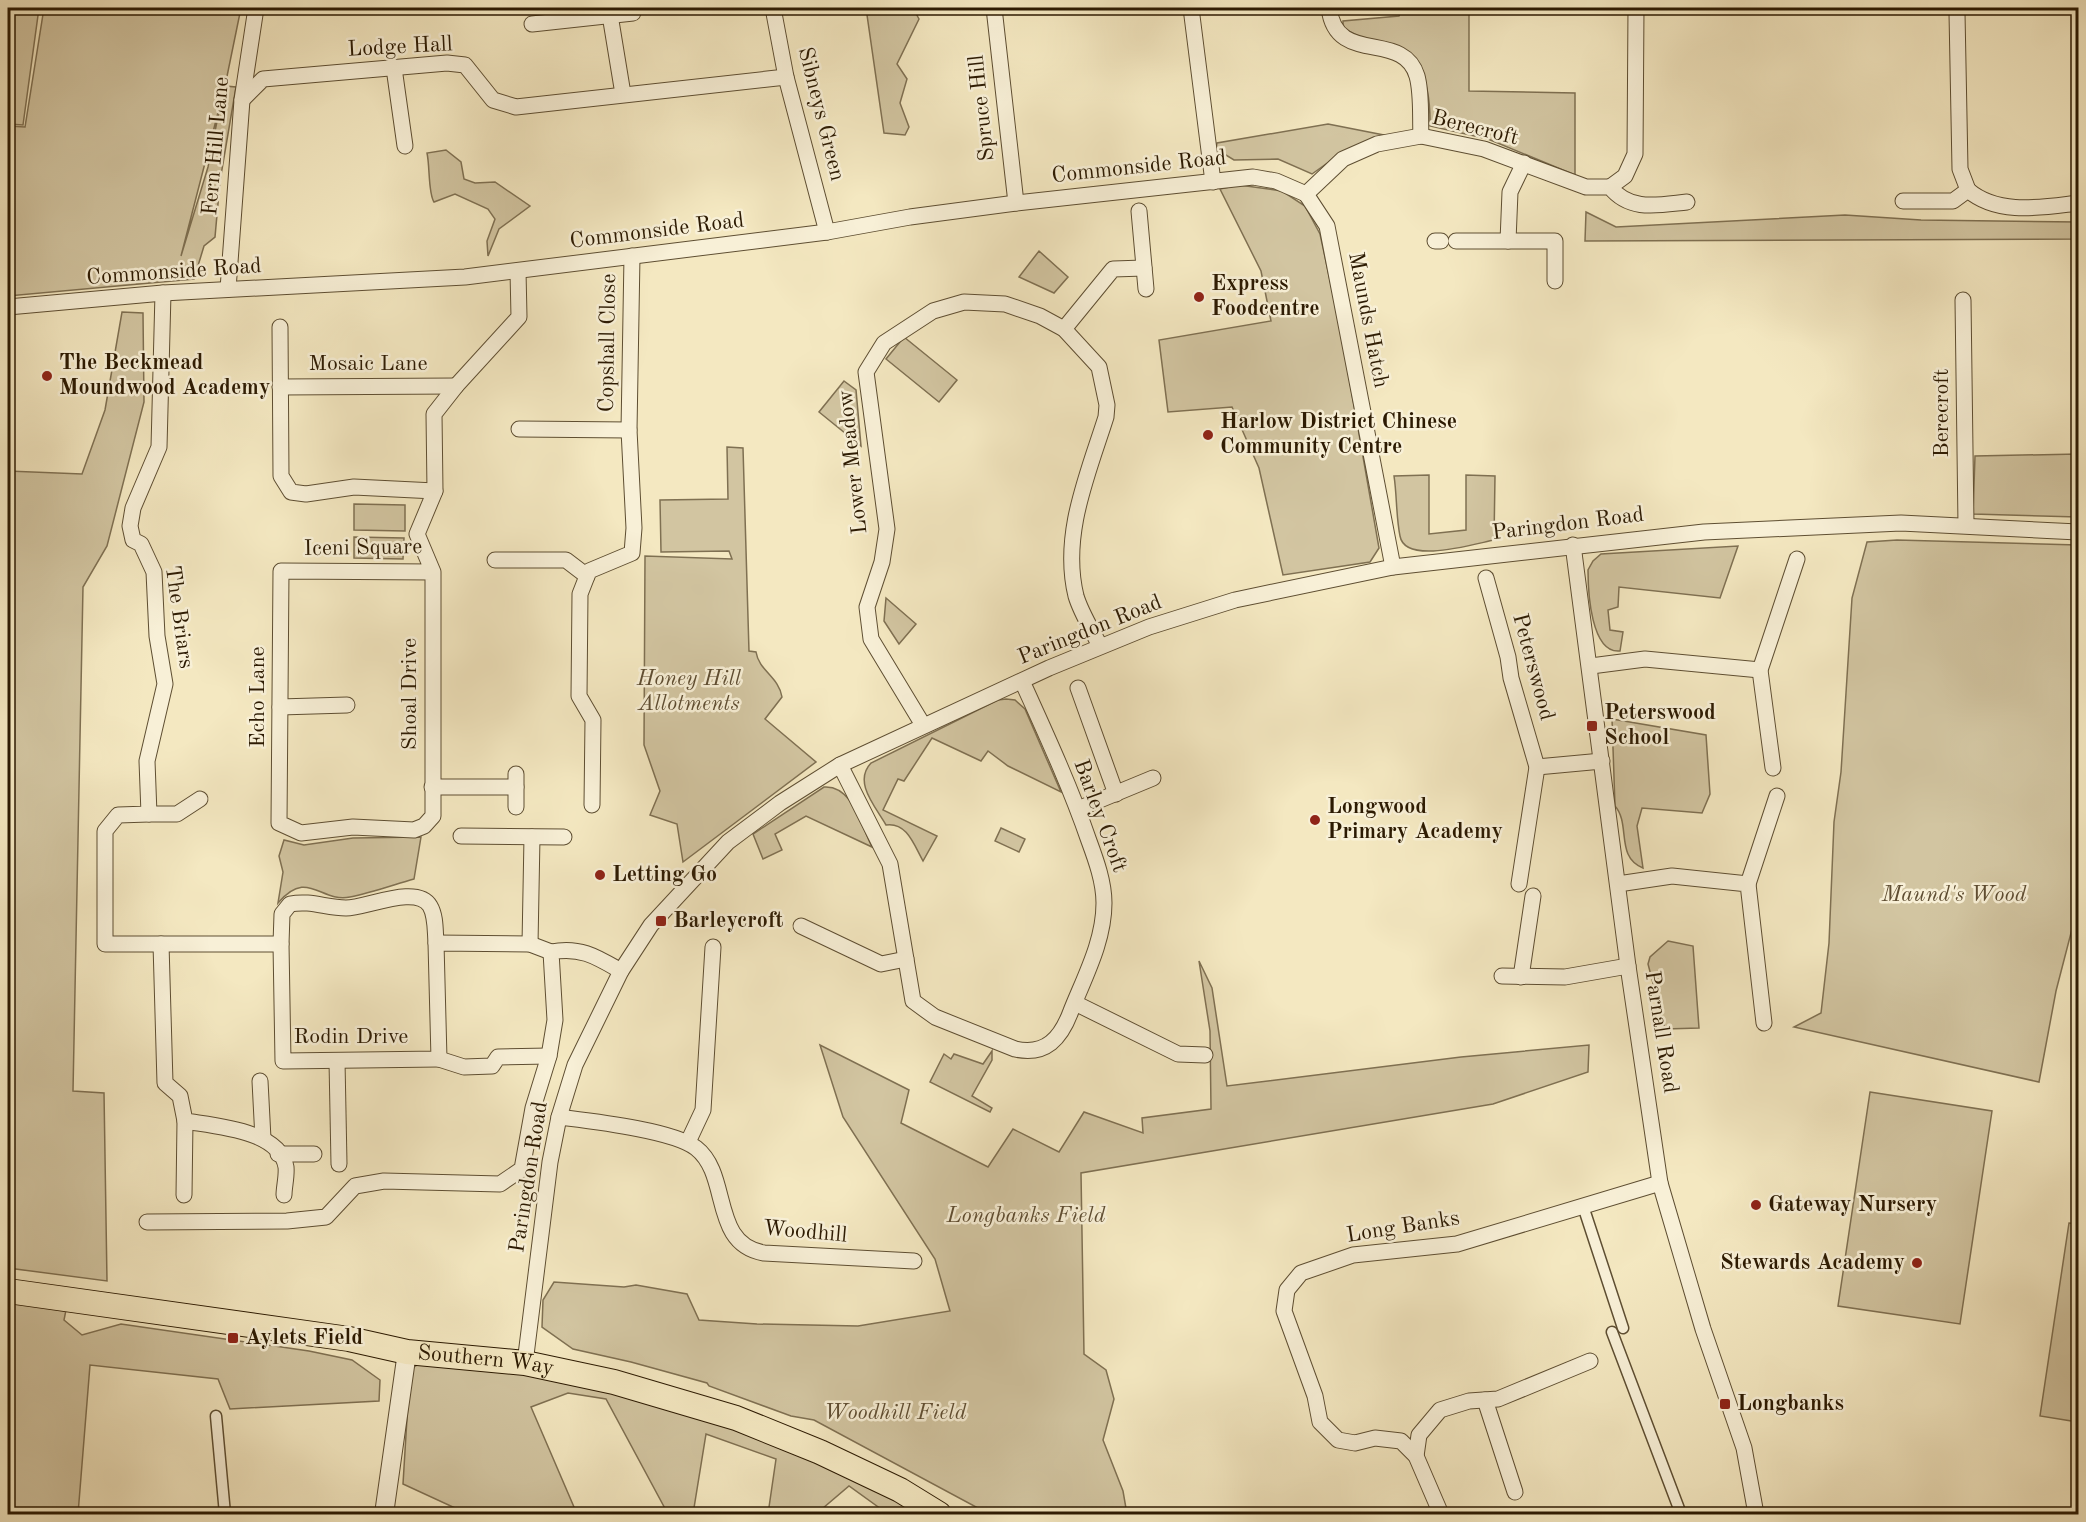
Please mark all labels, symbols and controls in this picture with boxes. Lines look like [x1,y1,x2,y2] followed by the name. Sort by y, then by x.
[347,33,453,61] street label: Lodge Hall
[794,45,848,183] street label: Sibneys Green
[965,54,999,162] street label: Spruce Hill
[199,76,233,216] street label: Fern Hill Lane
[1429,107,1521,149] street label: Berecroft
[1051,147,1227,187] street label: Commonside Road
[568,209,746,253] street label: Commonside Road
[1344,250,1392,390] street label: Maunds Hatch
[86,255,262,289] street label: Commonside Road
[596,273,620,413] street label: Copshall Close
[1211,273,1320,320] place label: Express Foodcentre
[1192,290,1206,304] marker: Express Foodcentre
[59,352,270,399] place label: The Beckmead Moundwood Academy
[308,353,428,375] street label: Mosaic Lane
[40,369,54,383] marker: The Beckmead Moundwood Academy
[1931,369,1953,457] street label: Berecroft
[834,389,872,535] street label: Lower Meadow
[1220,411,1457,458] place label: Harlow District Chinese Community Centre
[1201,428,1215,442] marker: Harlow District Chinese Community Centre
[1491,504,1645,544] street label: Paringdon Road
[303,536,423,560] street label: Iceni Square
[161,564,197,670] street label: The Briars
[1015,591,1165,669] street label: Paringdon Road
[1508,611,1558,723] street label: Peterswood
[399,638,421,750] street label: Shoal Drive
[247,646,269,748] street label: Echo Lane
[636,668,742,715] park label: Honey Hill Allotments
[1604,702,1716,749] place label: Peterswood School
[1585,719,1599,733] marker: Peterswood School
[1069,757,1131,875] street label: Barley Croft
[1327,796,1503,843] place label: Longwood Primary Academy
[1308,813,1322,827] marker: Longwood Primary Academy
[612,864,717,886] place label: Letting Go
[593,868,607,882] marker: Letting Go
[1881,884,2027,906] park label: Maund's Wood
[673,910,784,932] place label: Barleycroft
[654,914,668,928] marker: Barleycroft
[1640,969,1682,1095] street label: Parnall Road
[294,1026,408,1048] street label: Rodin Drive
[506,1100,552,1254] street label: Paringdon Road
[1768,1194,1937,1216] place label: Gateway Nursery
[1749,1198,1763,1212] marker: Gateway Nursery
[946,1205,1106,1227] park label: Longbanks Field
[1345,1207,1461,1247] street label: Long Banks
[762,1217,848,1247] street label: Woodhill
[1720,1252,1905,1274] place label: Stewards Academy
[1910,1256,1924,1270] marker: Stewards Academy
[245,1327,363,1349] place label: Aylets Field
[226,1331,240,1345] marker: Aylets Field
[417,1342,556,1380] street label: Southern Way
[1737,1393,1844,1415] place label: Longbanks
[1718,1397,1732,1411] marker: Longbanks
[824,1402,967,1424] park label: Woodhill Field

